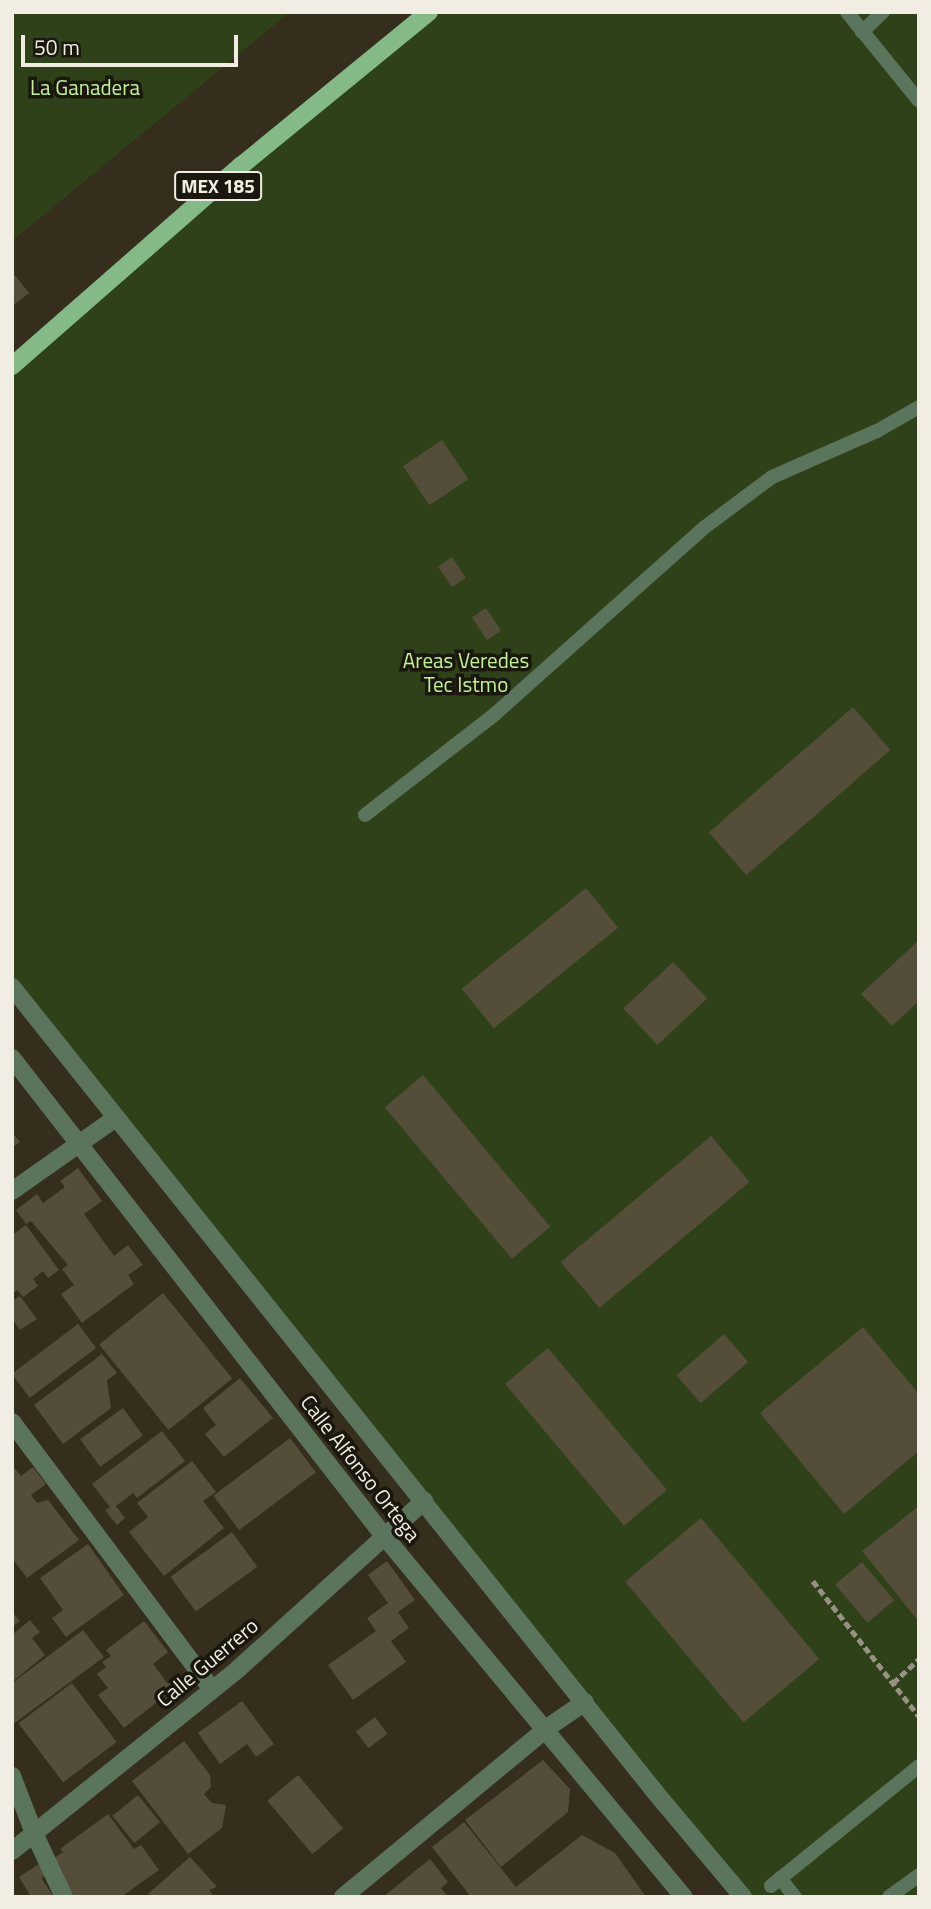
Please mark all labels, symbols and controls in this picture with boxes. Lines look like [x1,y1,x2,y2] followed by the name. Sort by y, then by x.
[24,21,242,65] scale bar
[34,31,80,63] text: 50 m
[30,74,140,100] park label: La Ganadera
[172,170,264,202] road number: MEX 185
[403,647,529,697] park label: Areas Veredes Tec Istmo
[296,1390,426,1546] street label: Calle Alfonso Ortega
[151,1612,263,1712] street label: Calle Guerrero

